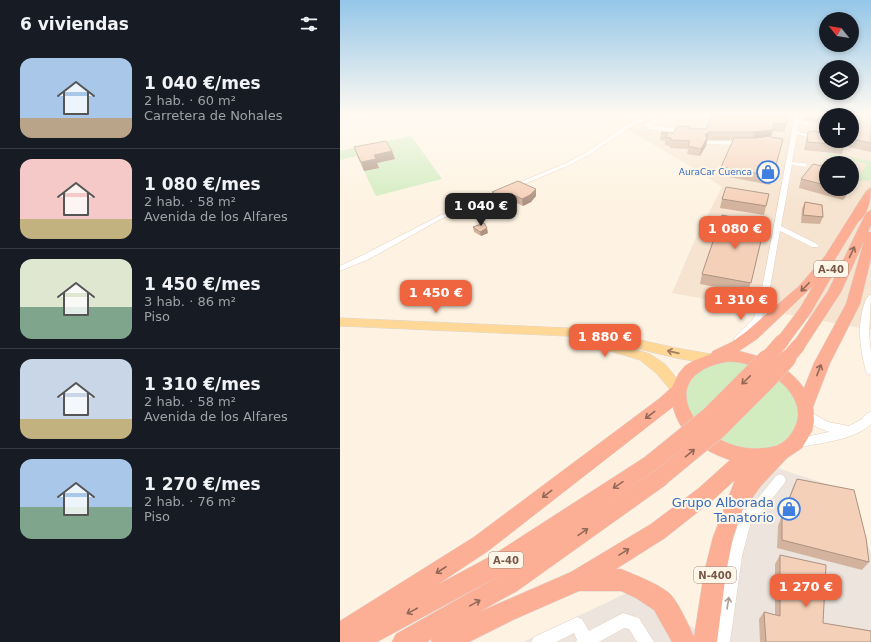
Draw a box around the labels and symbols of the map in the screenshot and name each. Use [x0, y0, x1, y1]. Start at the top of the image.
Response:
north arrow [819, 12, 859, 52]
shop icon: AuraCar Cuenca [755, 159, 781, 185]
place label: AuraCar Cuenca [679, 167, 752, 177]
pin: 1 040 € [444, 193, 518, 227]
pin: 1 080 € [698, 216, 772, 250]
one-way arrow [849, 247, 857, 259]
road number: A-40 [814, 261, 848, 277]
pin: 1 450 € [399, 280, 473, 314]
one-way arrow [800, 282, 810, 292]
pin: 1 310 € [704, 287, 778, 321]
pin: 1 880 € [568, 324, 642, 358]
one-way arrow [666, 347, 679, 355]
one-way arrow [815, 364, 823, 376]
one-way arrow [741, 375, 751, 385]
one-way arrow [644, 411, 655, 420]
one-way arrow [685, 449, 696, 458]
one-way arrow [613, 481, 624, 489]
one-way arrow [541, 490, 552, 499]
place label: Grupo Alborada Tanatorio [672, 495, 774, 525]
shop icon: Grupo Alborada Tanatorio [776, 496, 802, 522]
one-way arrow [578, 528, 589, 536]
one-way arrow [618, 547, 630, 555]
road number: A-40 [489, 552, 523, 568]
one-way arrow [435, 567, 447, 575]
road number: N-400 [694, 567, 736, 583]
pin: 1 270 € [769, 574, 843, 608]
one-way arrow [724, 597, 732, 610]
one-way arrow [468, 598, 480, 606]
one-way arrow [406, 607, 418, 615]

